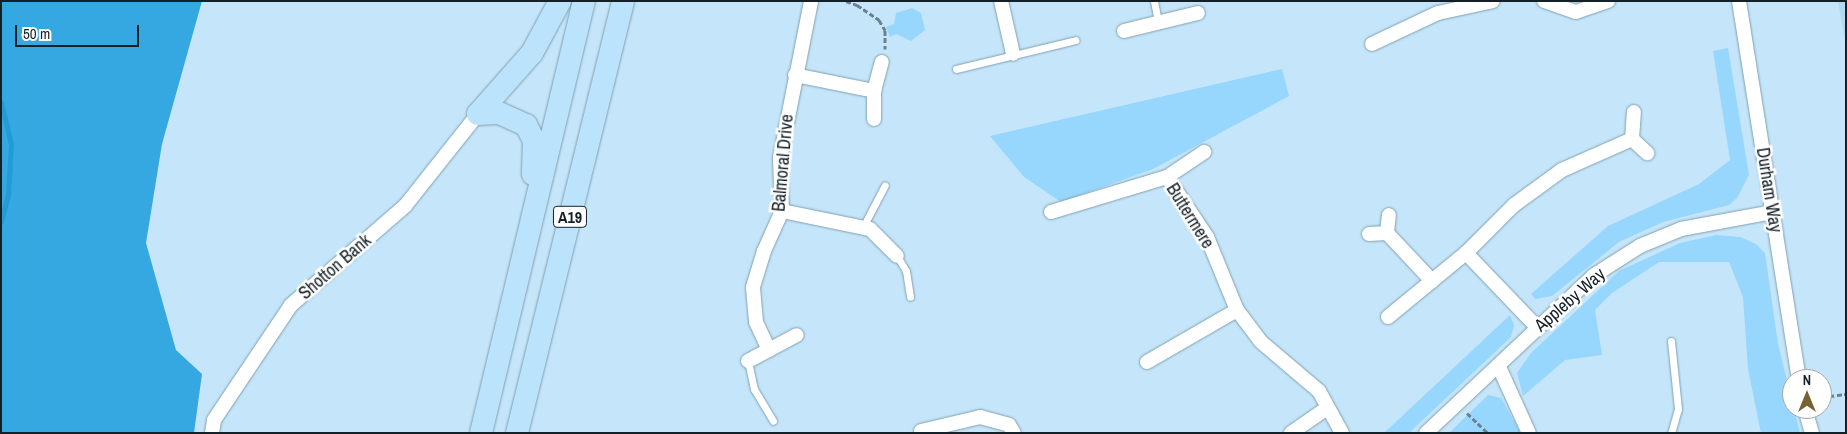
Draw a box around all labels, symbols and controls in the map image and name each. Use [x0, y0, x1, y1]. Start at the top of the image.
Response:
scale bar [18, 15, 141, 47]
text: 50 m [23, 23, 50, 44]
street label: Balmoral Drive [768, 113, 798, 213]
street label: Durham Way [1752, 146, 1786, 234]
street label: Buttermere [1161, 179, 1219, 253]
road number: A19 [552, 203, 588, 230]
street label: Shotton Bank [294, 230, 376, 304]
street label: Appleby Way [1530, 264, 1610, 336]
north arrow [1782, 369, 1832, 419]
text: N [1803, 371, 1811, 389]

